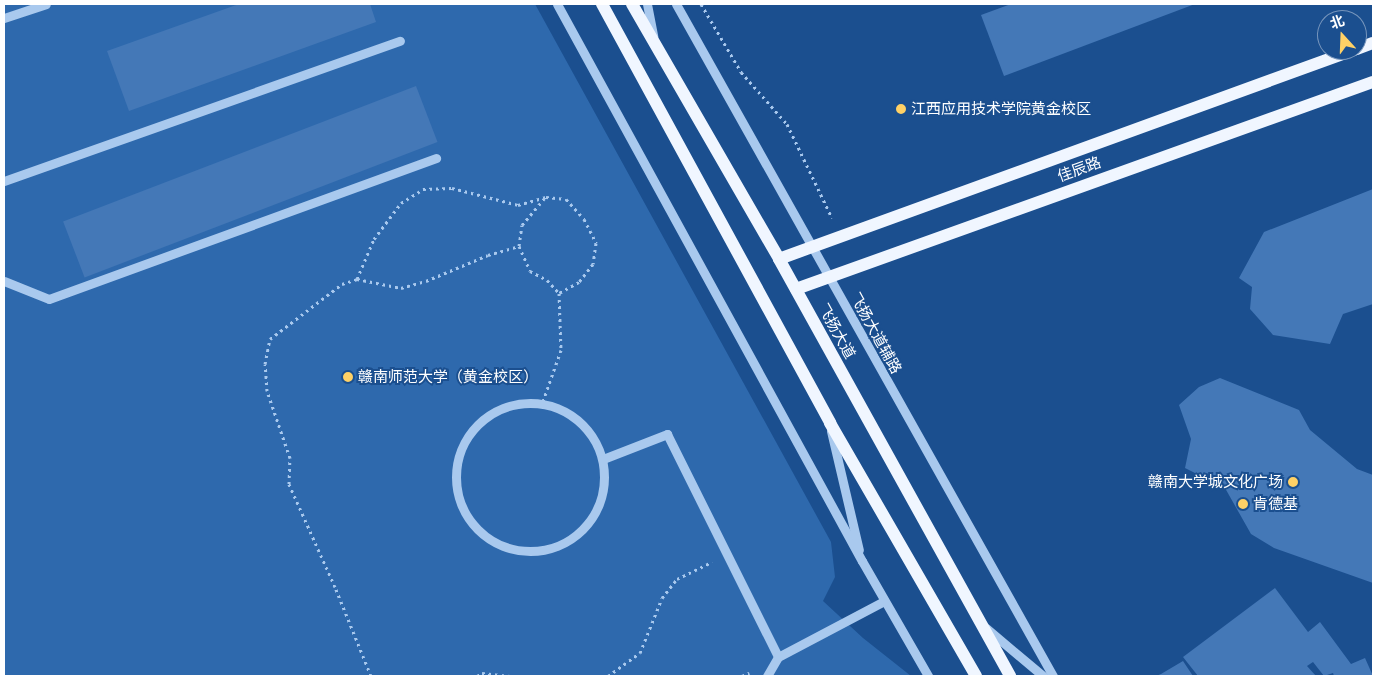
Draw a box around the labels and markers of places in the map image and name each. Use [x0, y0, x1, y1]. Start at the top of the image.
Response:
place label: 江西应用技术学院黄金校区 [911, 100, 1091, 118]
marker: 江西应用技术学院黄金校区 [895, 103, 907, 115]
place label: 赣南师范大学（黄金校区） [358, 368, 538, 386]
marker: 赣南师范大学（黄金校区） [342, 371, 354, 383]
place label: 赣南大学城文化广场 [1148, 473, 1283, 491]
marker: 赣南大学城文化广场 [1287, 476, 1299, 488]
place label: 肯德基 [1253, 495, 1298, 513]
marker: 肯德基 [1237, 498, 1249, 510]

